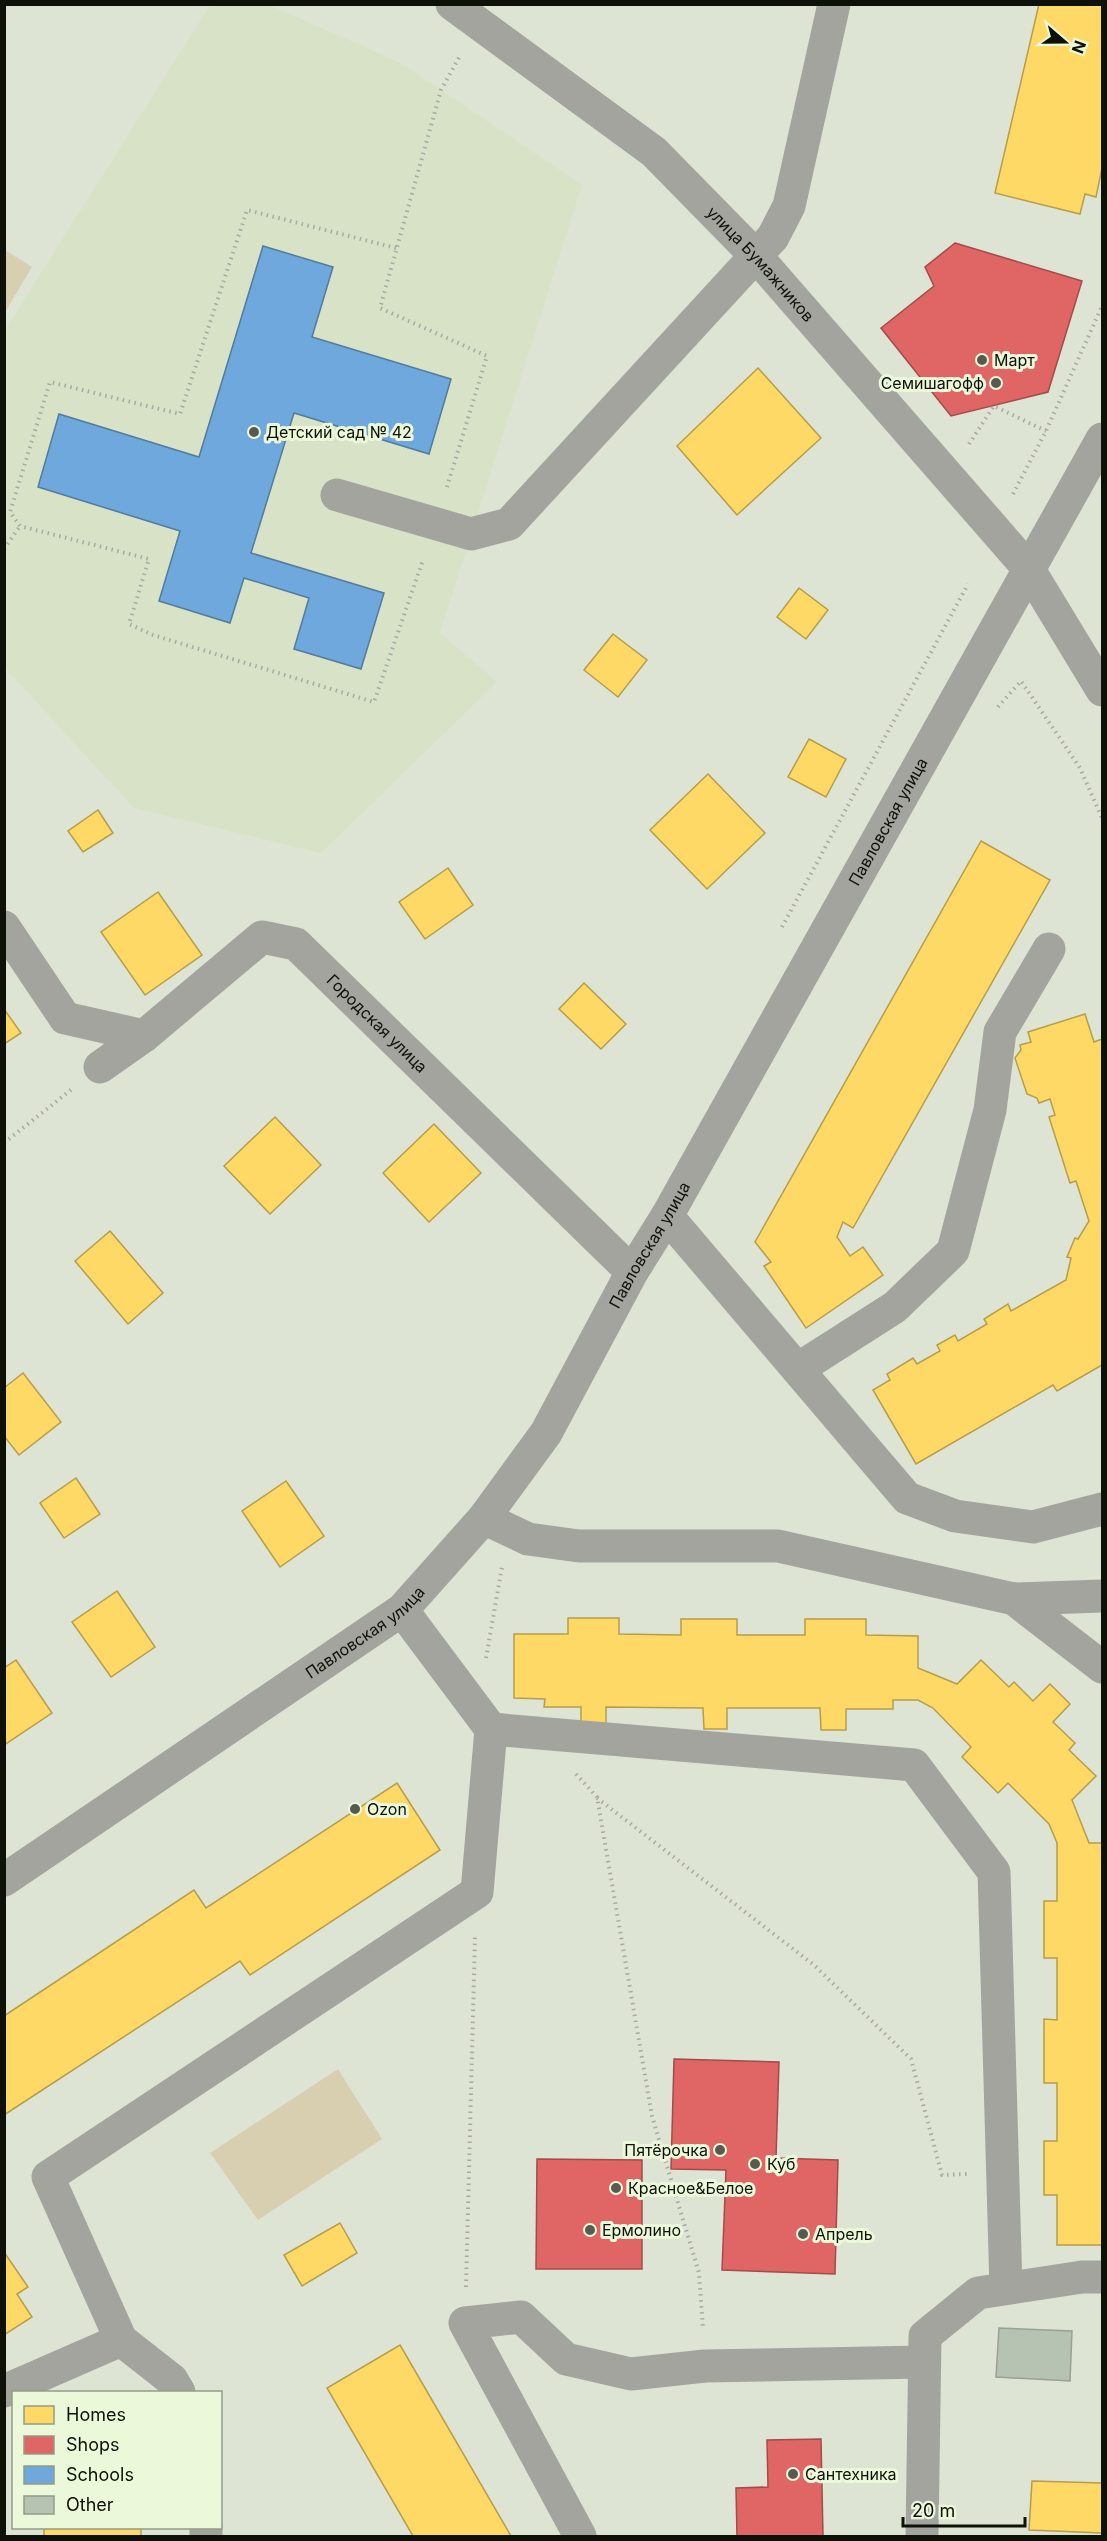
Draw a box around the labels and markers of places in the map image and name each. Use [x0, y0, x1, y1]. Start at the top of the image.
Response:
place label: Март [994, 350, 1035, 370]
marker: Март [975, 353, 989, 367]
place label: Семишагофф [881, 373, 984, 393]
marker: Семишагофф [989, 376, 1003, 390]
place label: Детский сад № 42 [266, 422, 412, 442]
marker: Детский сад № 42 [247, 425, 261, 439]
place label: Ozon [367, 1799, 407, 1819]
marker: Ozon [348, 1802, 362, 1816]
place label: Пятёрочка [624, 2140, 708, 2160]
marker: Пятёрочка [713, 2143, 727, 2157]
place label: Куб [767, 2154, 796, 2174]
marker: Куб [748, 2157, 762, 2171]
place label: Красное&Белое [628, 2178, 753, 2198]
marker: Красное&Белое [609, 2181, 623, 2195]
place label: Ермолино [602, 2220, 681, 2240]
marker: Ермолино [583, 2223, 597, 2237]
place label: Апрель [815, 2224, 873, 2244]
marker: Апрель [796, 2227, 810, 2241]
place label: Сантехника [805, 2464, 897, 2484]
marker: Сантехника [786, 2467, 800, 2481]

